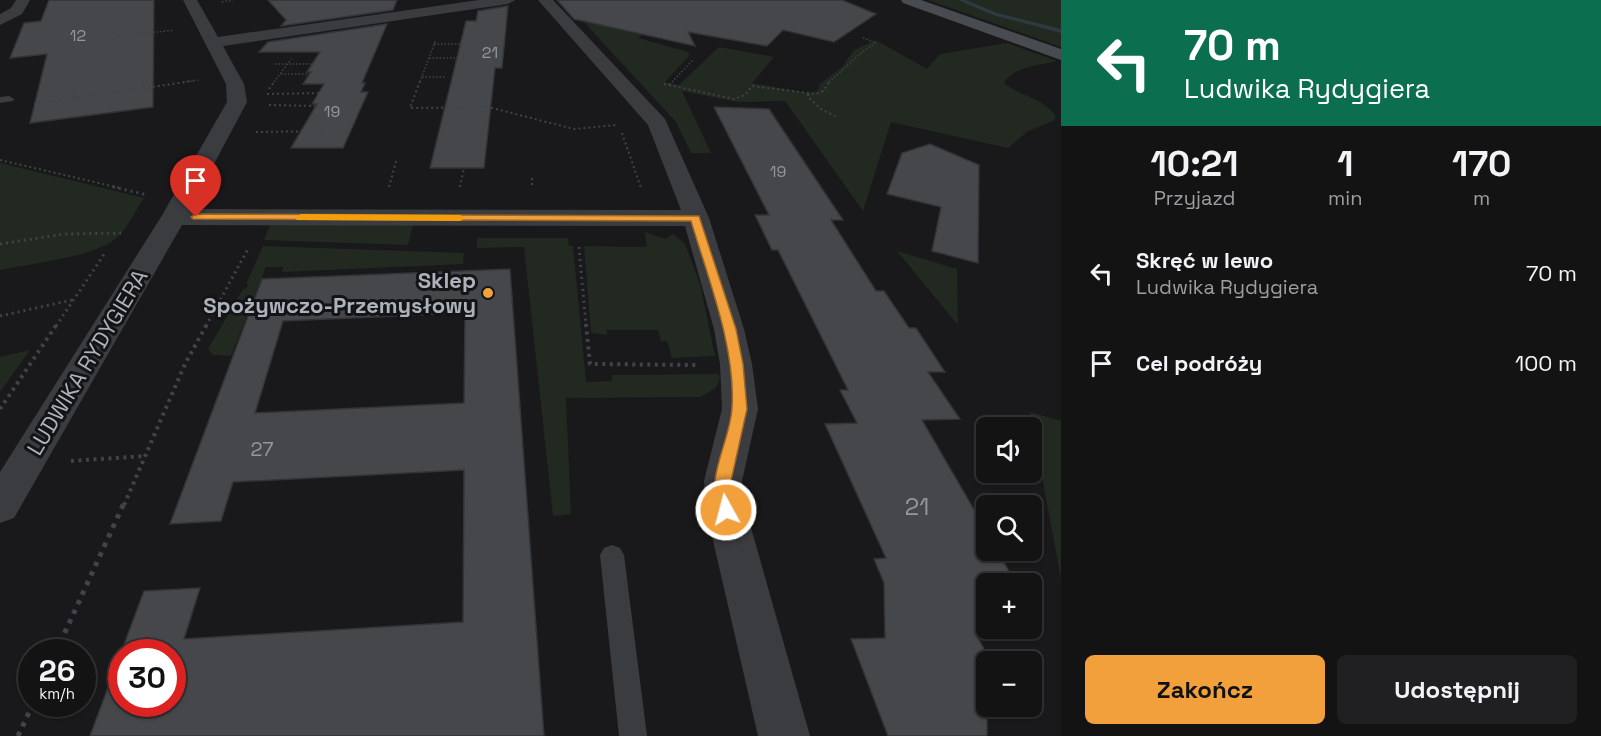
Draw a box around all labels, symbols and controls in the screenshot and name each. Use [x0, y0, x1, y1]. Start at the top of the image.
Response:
text: 70 m [1184, 19, 1281, 72]
icon: left [1085, 24, 1163, 102]
house number: 12 [70, 25, 86, 46]
house number: 21 [482, 42, 498, 63]
text: Ludwika Rydygiera [1184, 71, 1430, 106]
house number: 19 [324, 101, 340, 122]
text: 10:21 [1151, 141, 1239, 187]
text: 1 [1337, 141, 1353, 187]
text: 170 [1452, 141, 1511, 187]
pin [170, 155, 221, 217]
house number: 19 [770, 161, 786, 182]
icon: arrive [179, 164, 212, 197]
text: Przyjazd [1154, 185, 1235, 211]
text: min [1328, 185, 1362, 211]
text: m [1473, 185, 1490, 211]
text: Skręć w lewo [1136, 246, 1273, 274]
icon: left [1085, 257, 1118, 290]
text: 70 m [1526, 259, 1577, 287]
street label: LUDWIKA RYDYGIERA [20, 264, 154, 460]
place label: Sklep Spożywczo-Przemysłowy [203, 266, 476, 319]
text: Ludwika Rydygiera [1136, 274, 1318, 300]
marker: Sklep Spożywczo-Przemysłowy [481, 286, 495, 300]
icon: arrive [1085, 347, 1118, 380]
text: Cel podróży [1136, 349, 1262, 377]
text: 100 m [1515, 349, 1577, 377]
map controls [976, 417, 1042, 717]
button: sound [976, 417, 1042, 483]
house number: 27 [250, 436, 274, 462]
position arrow [694, 478, 758, 542]
house number: 21 [905, 491, 929, 522]
button: search [976, 495, 1042, 561]
button: + [976, 573, 1042, 639]
speed limit sign: 30 [108, 639, 186, 717]
text: 26 [39, 651, 75, 690]
button: − [976, 651, 1042, 717]
button: Zakończ [1085, 655, 1325, 724]
button: Udostępnij [1337, 655, 1577, 724]
text: km/h [39, 684, 75, 703]

